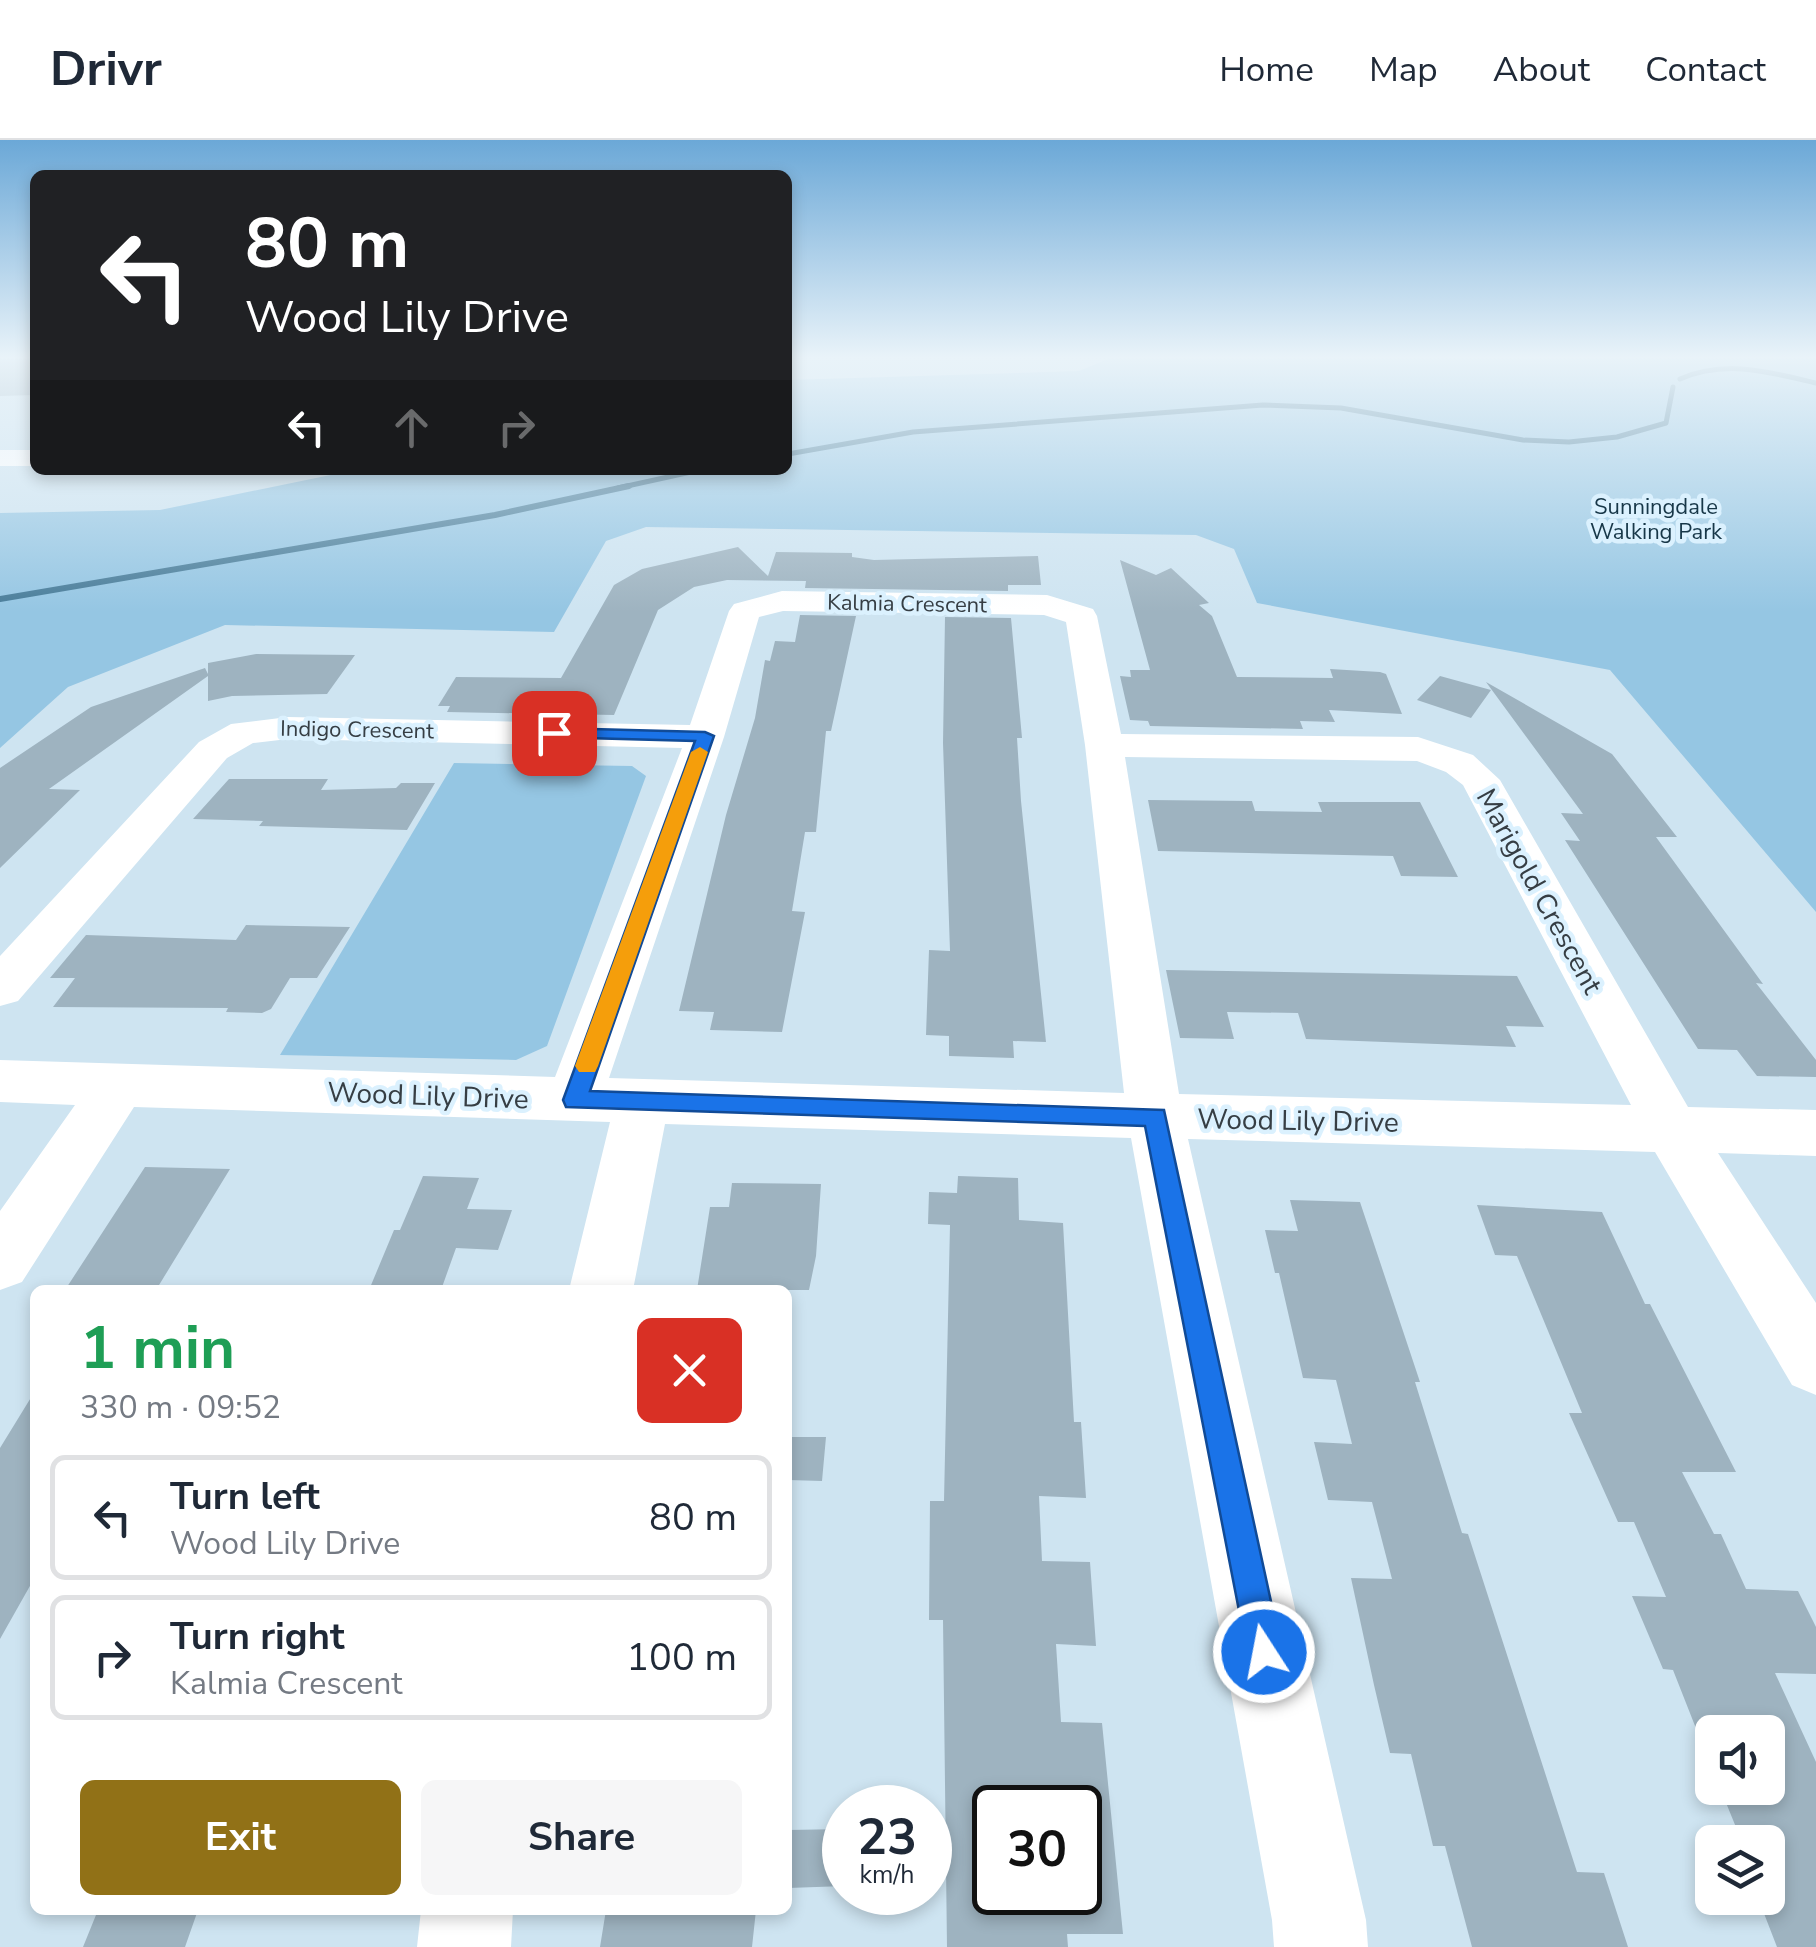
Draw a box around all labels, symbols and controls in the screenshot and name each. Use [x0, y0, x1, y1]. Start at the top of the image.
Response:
text: Drivr [50, 36, 162, 102]
text: Home [1219, 46, 1314, 93]
text: Map [1369, 46, 1438, 93]
text: About [1493, 46, 1590, 93]
text: Contact [1645, 46, 1766, 93]
text: 80 m [245, 196, 409, 292]
icon: left [80, 210, 210, 340]
text: Wood Lily Drive [245, 287, 569, 348]
icon: left [279, 400, 334, 455]
icon: ahead [384, 400, 439, 455]
icon: right [489, 400, 544, 455]
park label: Sunningdale Walking Park [1590, 492, 1723, 547]
street label: Kalmia Crescent [827, 588, 987, 620]
pin [512, 691, 597, 776]
icon: arrive [527, 706, 582, 761]
street label: Indigo Crescent [280, 714, 434, 746]
street label: Marigold Crescent [1467, 782, 1611, 1001]
street label: Wood Lily Drive [327, 1073, 529, 1119]
street label: Wood Lily Drive [1197, 1100, 1399, 1142]
text: 1 min [80, 1307, 235, 1389]
button: close [637, 1318, 742, 1423]
text: 330 m · 09:52 [80, 1386, 281, 1429]
text: Turn left [170, 1471, 320, 1522]
icon: left [85, 1490, 140, 1545]
text: 80 m [649, 1492, 737, 1543]
text: Wood Lily Drive [170, 1522, 400, 1565]
position arrow [1212, 1600, 1316, 1704]
text: Turn right [170, 1611, 345, 1662]
icon: right [85, 1630, 140, 1685]
text: 100 m [626, 1632, 737, 1683]
text: Kalmia Crescent [170, 1662, 403, 1705]
map controls [1695, 1715, 1785, 1915]
button: sound [1695, 1715, 1785, 1805]
button: Exit [80, 1780, 401, 1895]
button: Share [421, 1780, 742, 1895]
speed limit sign: 30 [972, 1785, 1102, 1915]
text: 23 [857, 1803, 917, 1872]
button: layers [1695, 1825, 1785, 1915]
text: km/h [859, 1858, 915, 1892]

